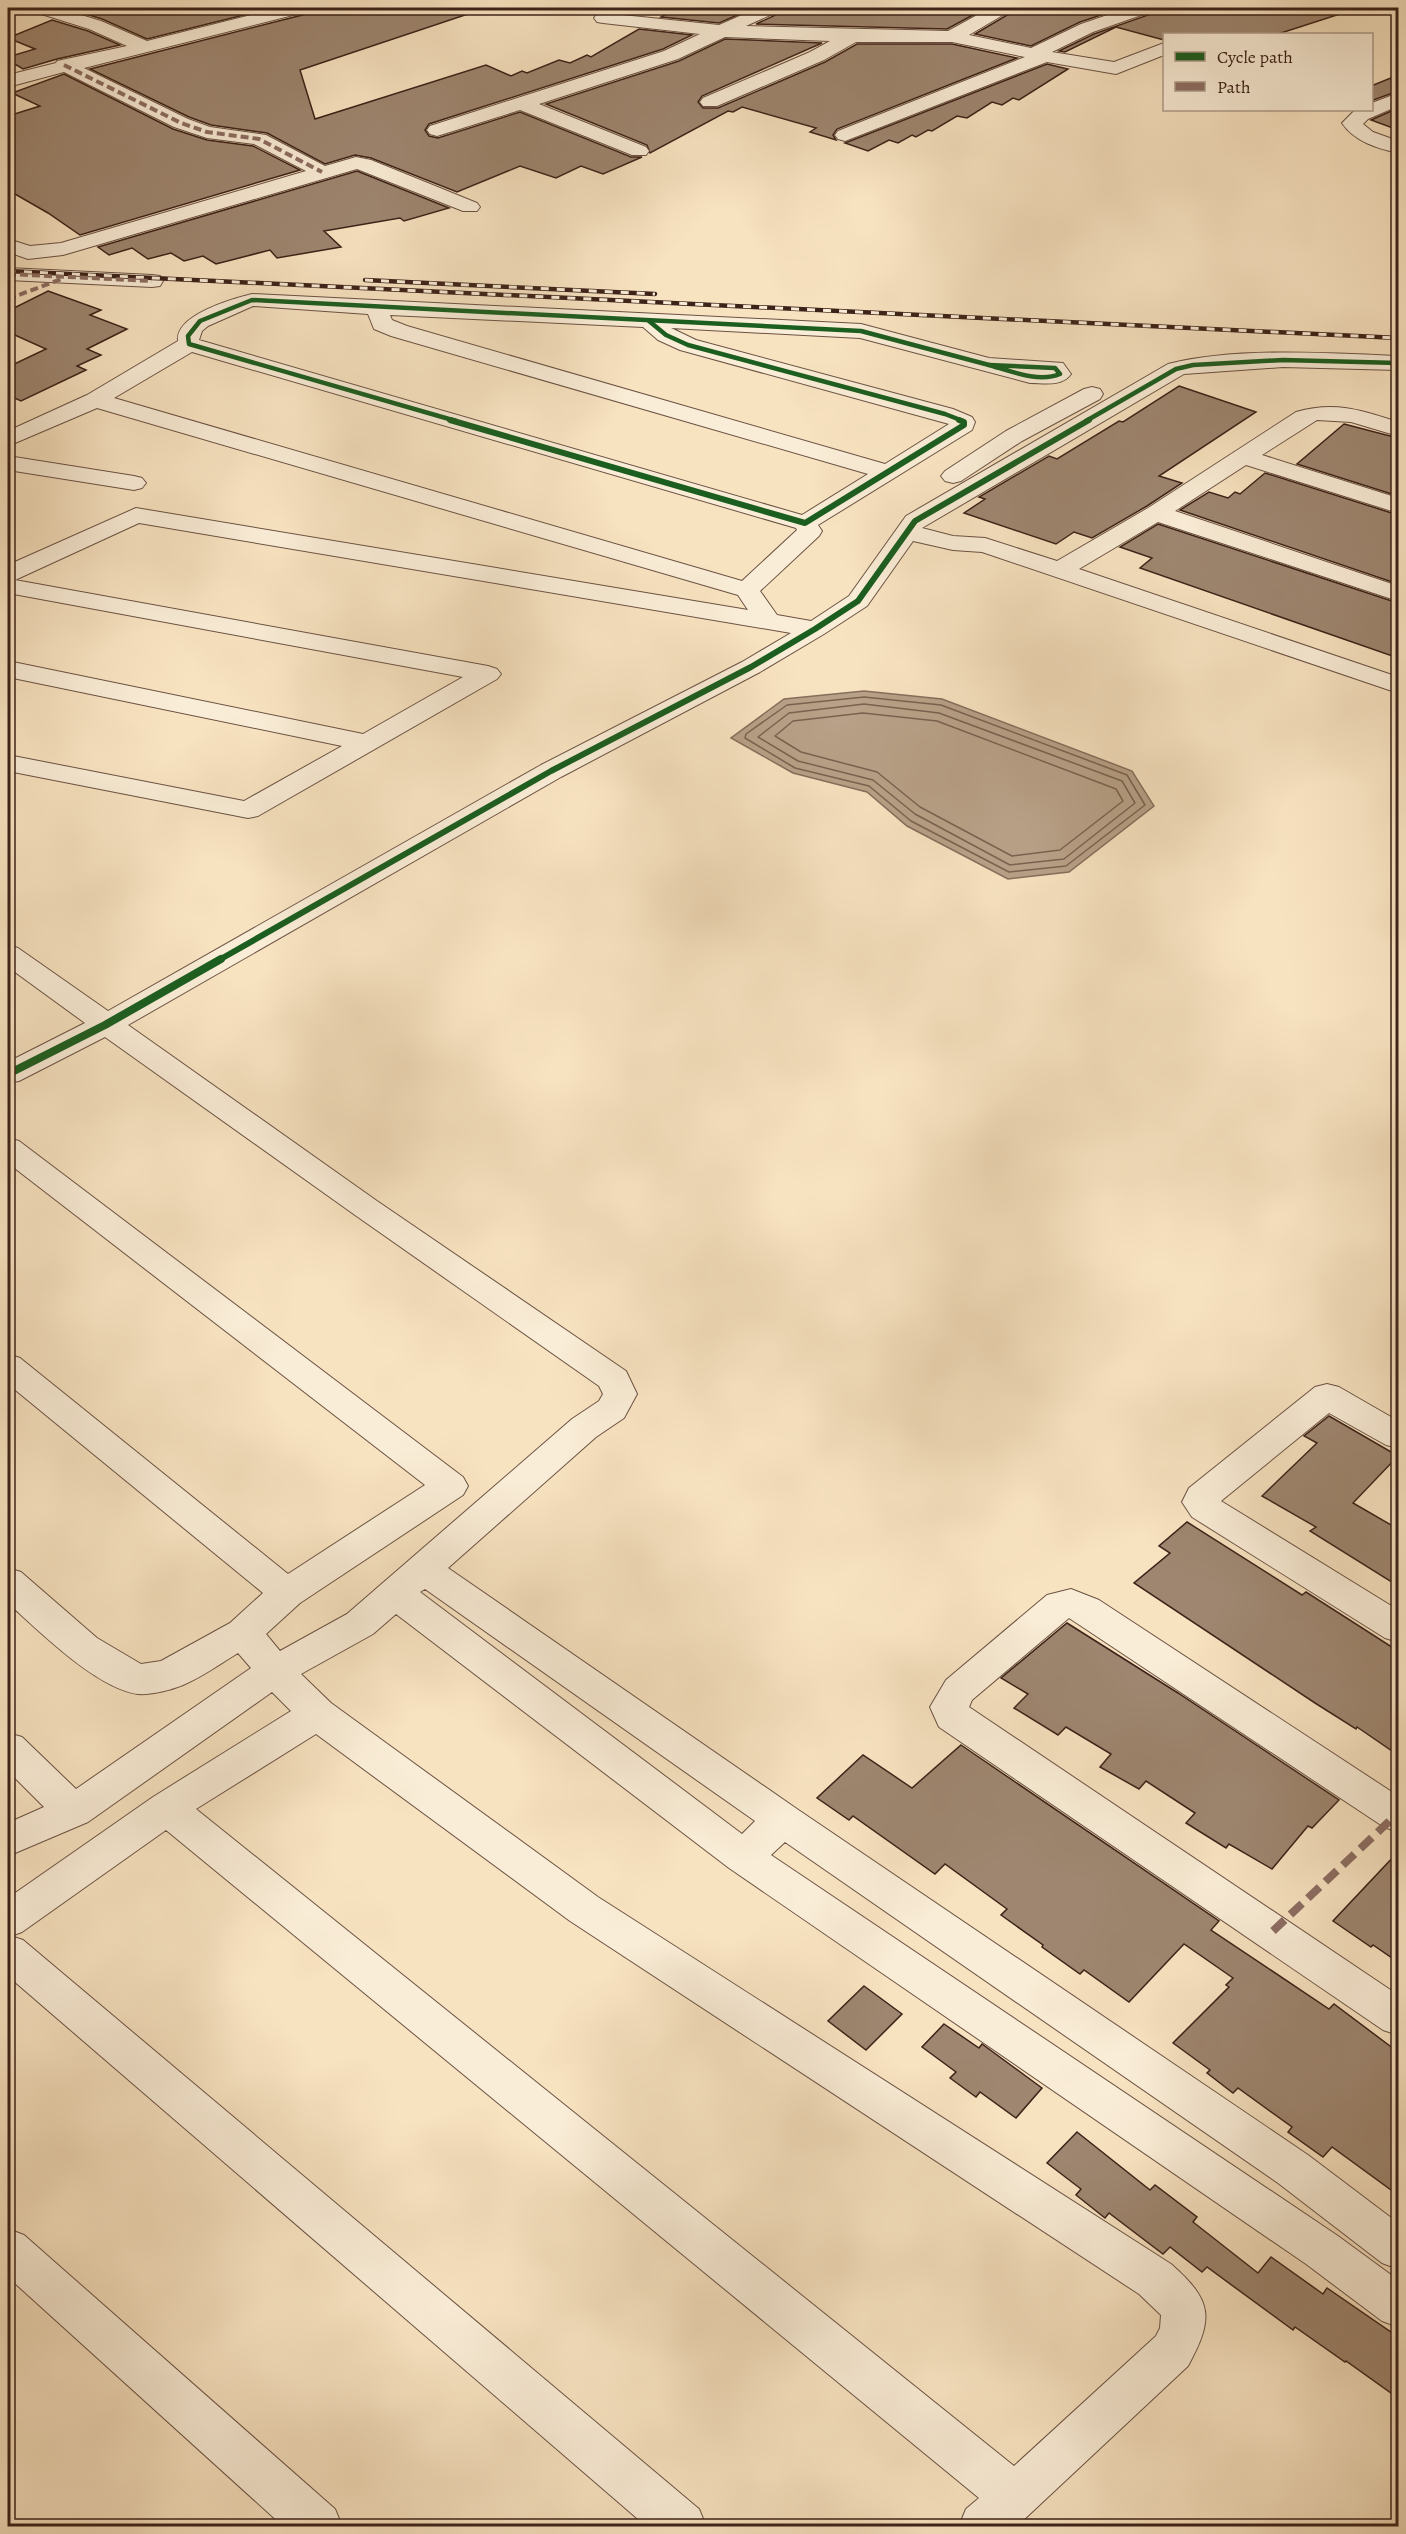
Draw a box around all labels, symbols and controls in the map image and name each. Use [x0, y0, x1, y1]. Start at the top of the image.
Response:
legend [1163, 33, 1373, 111]
text: Cycle path [1217, 45, 1293, 69]
text: Path [1217, 75, 1251, 99]

